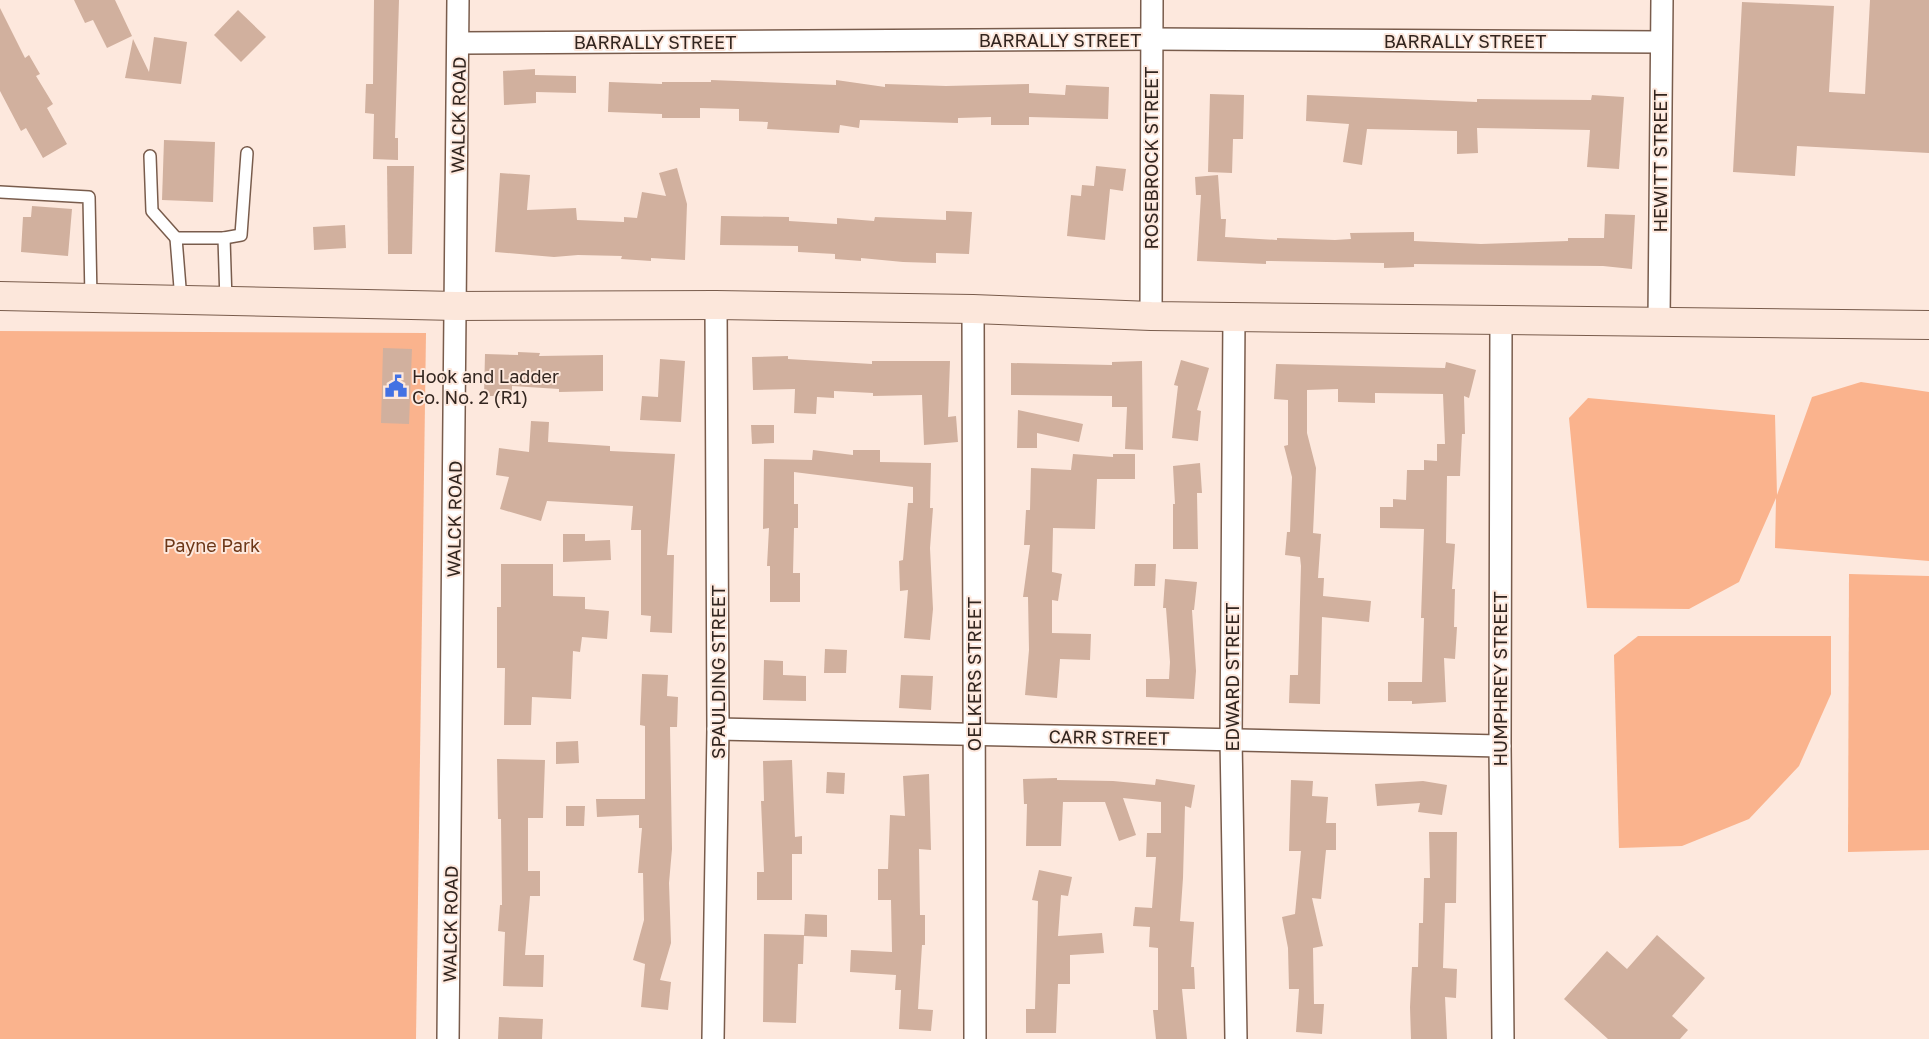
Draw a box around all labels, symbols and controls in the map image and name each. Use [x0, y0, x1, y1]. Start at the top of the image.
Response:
street label: BARRALLY STREET [979, 29, 1141, 51]
street label: BARRALLY STREET [1384, 30, 1546, 52]
street label: BARRALLY STREET [574, 31, 736, 53]
street label: WALCK ROAD [446, 56, 470, 174]
street label: ROSEBROCK STREET [1140, 67, 1162, 249]
street label: HEWITT STREET [1649, 89, 1671, 233]
place label: Hook and Ladder Co. No. 2 (R1) [412, 365, 559, 408]
public building icon: Hook and Ladder Co. No. 2 (R1) [383, 373, 409, 399]
street label: WALCK ROAD [442, 460, 466, 578]
park label: Payne Park [164, 534, 260, 556]
street label: SPAULDING STREET [707, 585, 729, 759]
street label: HUMPHREY STREET [1489, 591, 1511, 767]
street label: OELKERS STREET [963, 597, 985, 751]
street label: EDWARD STREET [1221, 602, 1243, 752]
street label: CARR STREET [1048, 725, 1170, 749]
street label: WALCK ROAD [438, 865, 462, 983]

